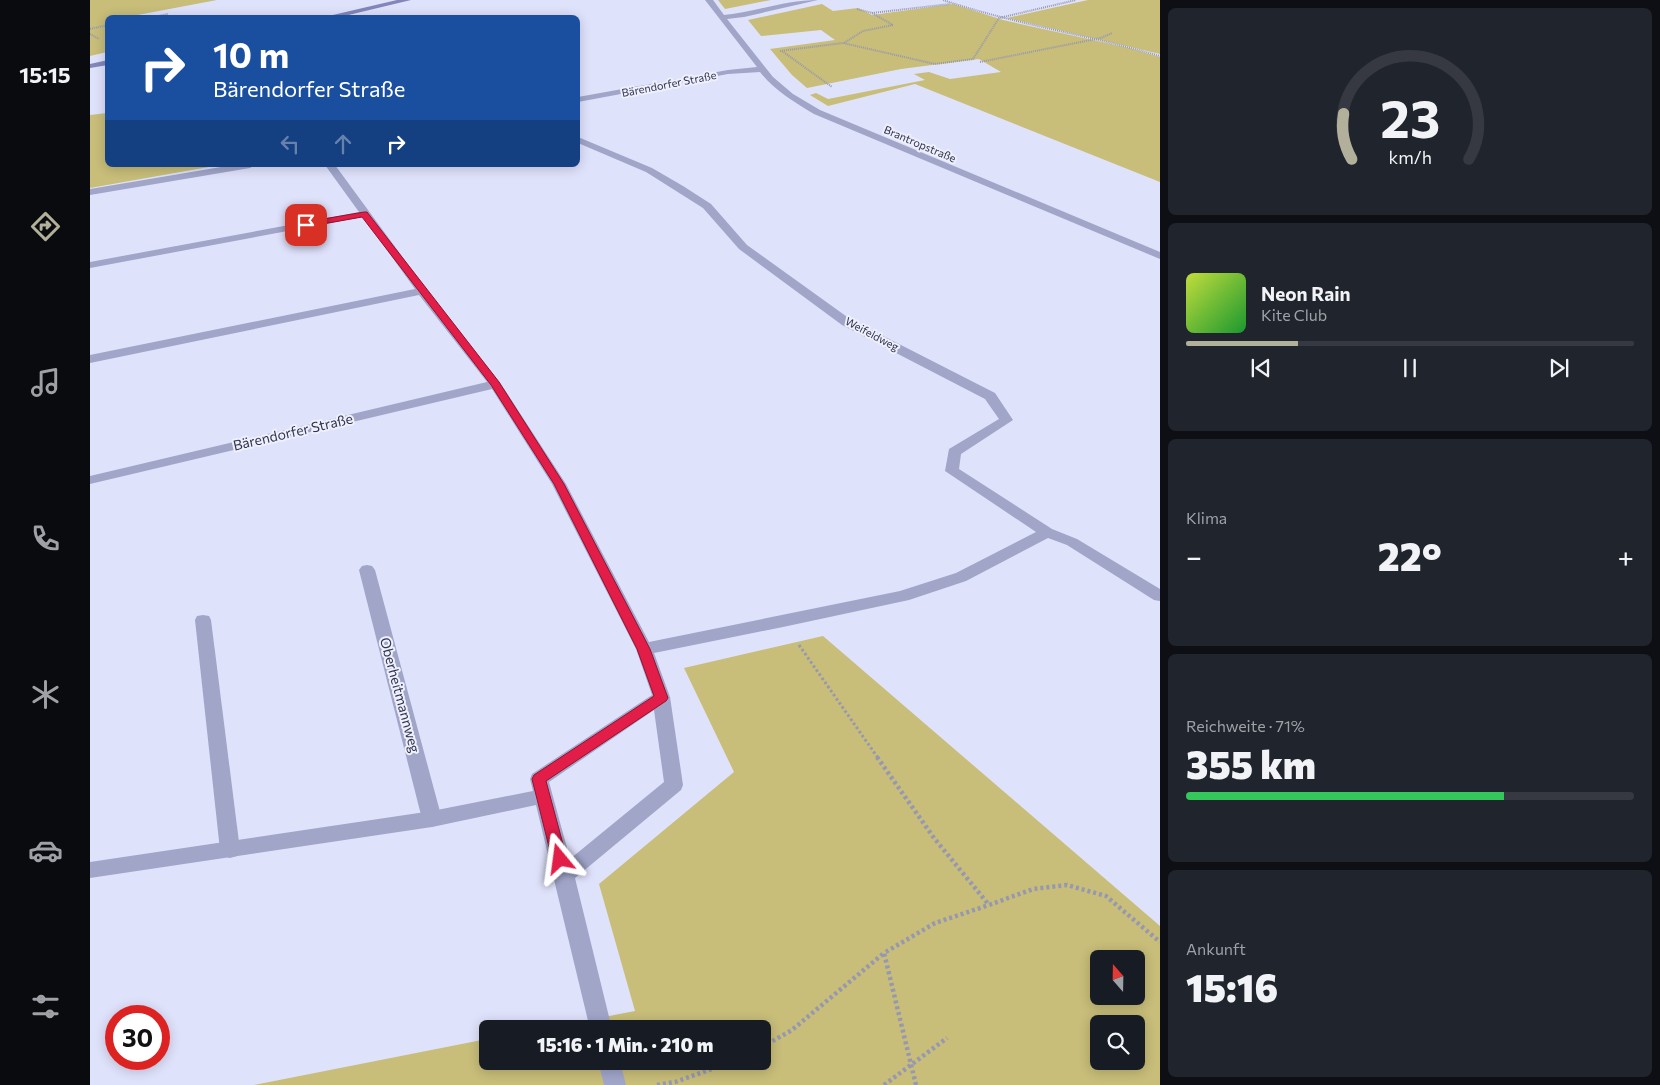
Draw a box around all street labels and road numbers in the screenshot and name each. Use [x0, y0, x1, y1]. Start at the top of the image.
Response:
street label: Bärendorfer Straße [620, 68, 718, 99]
street label: Brantropstraße [882, 122, 958, 165]
street label: Weifeldweg [843, 314, 901, 353]
street label: Bärendorfer Straße [231, 409, 354, 454]
street label: Oberheitmannweg [377, 635, 424, 755]

